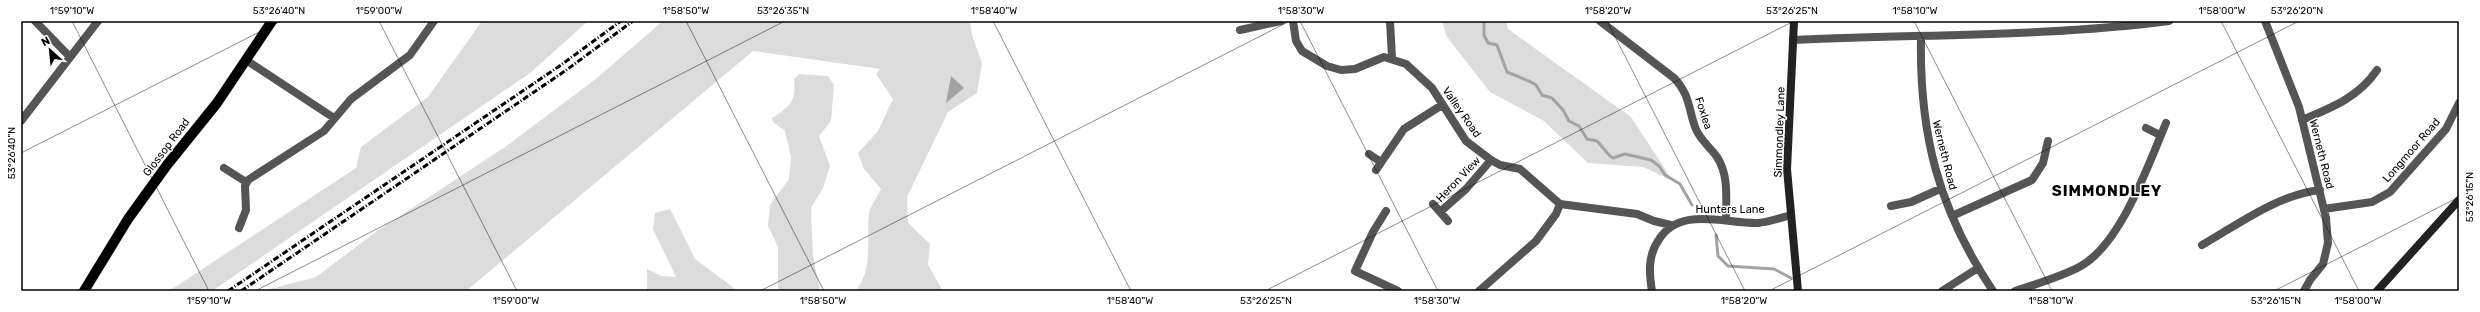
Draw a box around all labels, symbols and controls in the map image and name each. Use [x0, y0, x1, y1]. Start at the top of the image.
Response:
text: 1°59'10"W [50, 5, 94, 17]
text: 53°26'40"N [253, 5, 305, 17]
text: 1°59'00"W [356, 5, 402, 17]
text: 1°58'50"W [663, 5, 709, 17]
text: 53°26'35"N [757, 5, 809, 17]
text: 1°58'40"W [971, 5, 1017, 17]
text: 1°58'30"W [1278, 5, 1324, 17]
text: 1°58'20"W [1585, 5, 1631, 17]
text: 53°26'25"N [1766, 5, 1818, 17]
text: 1°58'10"W [1892, 5, 1938, 17]
text: 1°58'00"W [2198, 5, 2246, 17]
text: 53°26'20"N [2271, 5, 2323, 17]
north arrow [30, 30, 70, 70]
text: N [39, 34, 52, 49]
street label: Valley Road [1439, 85, 1484, 140]
street label: Simmondley Lane [1771, 86, 1788, 178]
street label: Foxlea [1692, 95, 1715, 131]
street label: Glossop Road [140, 116, 192, 179]
street label: Longmoor Road [2380, 116, 2443, 185]
street label: Werneth Road [2307, 118, 2336, 190]
street label: Werneth Road [1930, 119, 1959, 191]
text: 53°26'40"N [6, 127, 18, 179]
street label: Heron View [1433, 154, 1483, 205]
text: 53°26'15"N [2464, 172, 2476, 222]
district label: SIMMONDLEY [2052, 182, 2162, 200]
street label: Hunters Lane [1695, 203, 1765, 216]
text: 1°59'10"W [187, 295, 231, 307]
text: 1°59'00"W [493, 295, 539, 307]
text: 1°58'50"W [800, 295, 846, 307]
text: 1°58'40"W [1107, 295, 1153, 307]
text: 53°26'25"N [1240, 295, 1292, 307]
text: 1°58'30"W [1414, 295, 1460, 307]
text: 1°58'20"W [1721, 295, 1767, 307]
text: 1°58'10"W [2028, 295, 2074, 307]
text: 53°26'15"N [2251, 295, 2301, 307]
text: 1°58'00"W [2334, 295, 2382, 307]

